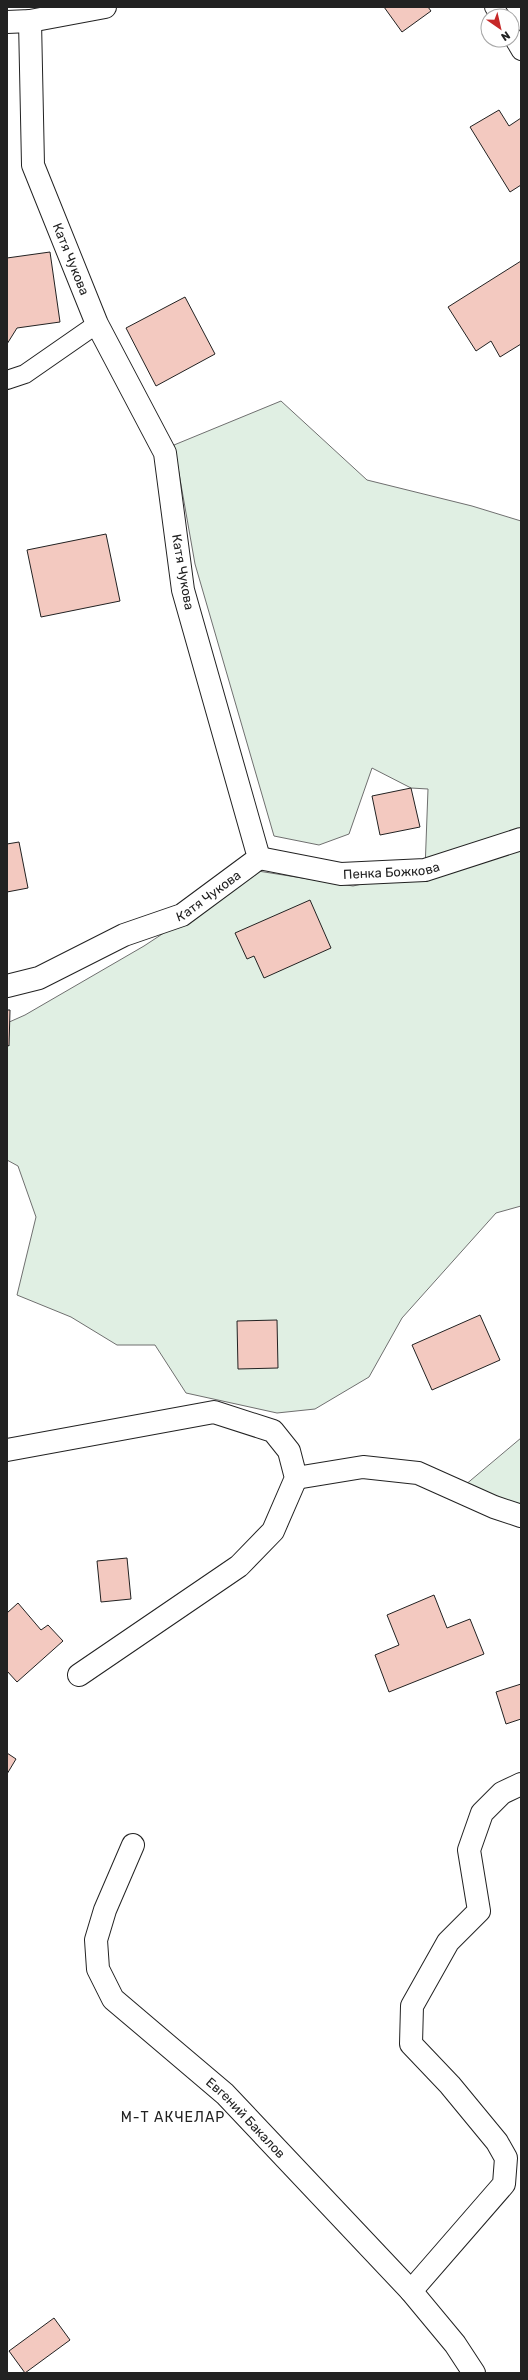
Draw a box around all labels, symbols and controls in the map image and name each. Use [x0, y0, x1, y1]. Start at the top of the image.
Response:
north arrow [480, 8, 520, 48]
text: N [498, 28, 512, 44]
street label: Катя Чукова [50, 221, 92, 297]
street label: Катя Чукова [169, 533, 197, 611]
street label: Пенка Божкова [343, 858, 441, 881]
street label: Катя Чукова [174, 867, 243, 924]
street label: Евгений Бакалов [203, 2074, 289, 2161]
district label: М-Т АКЧЕЛАР [121, 2109, 225, 2126]

